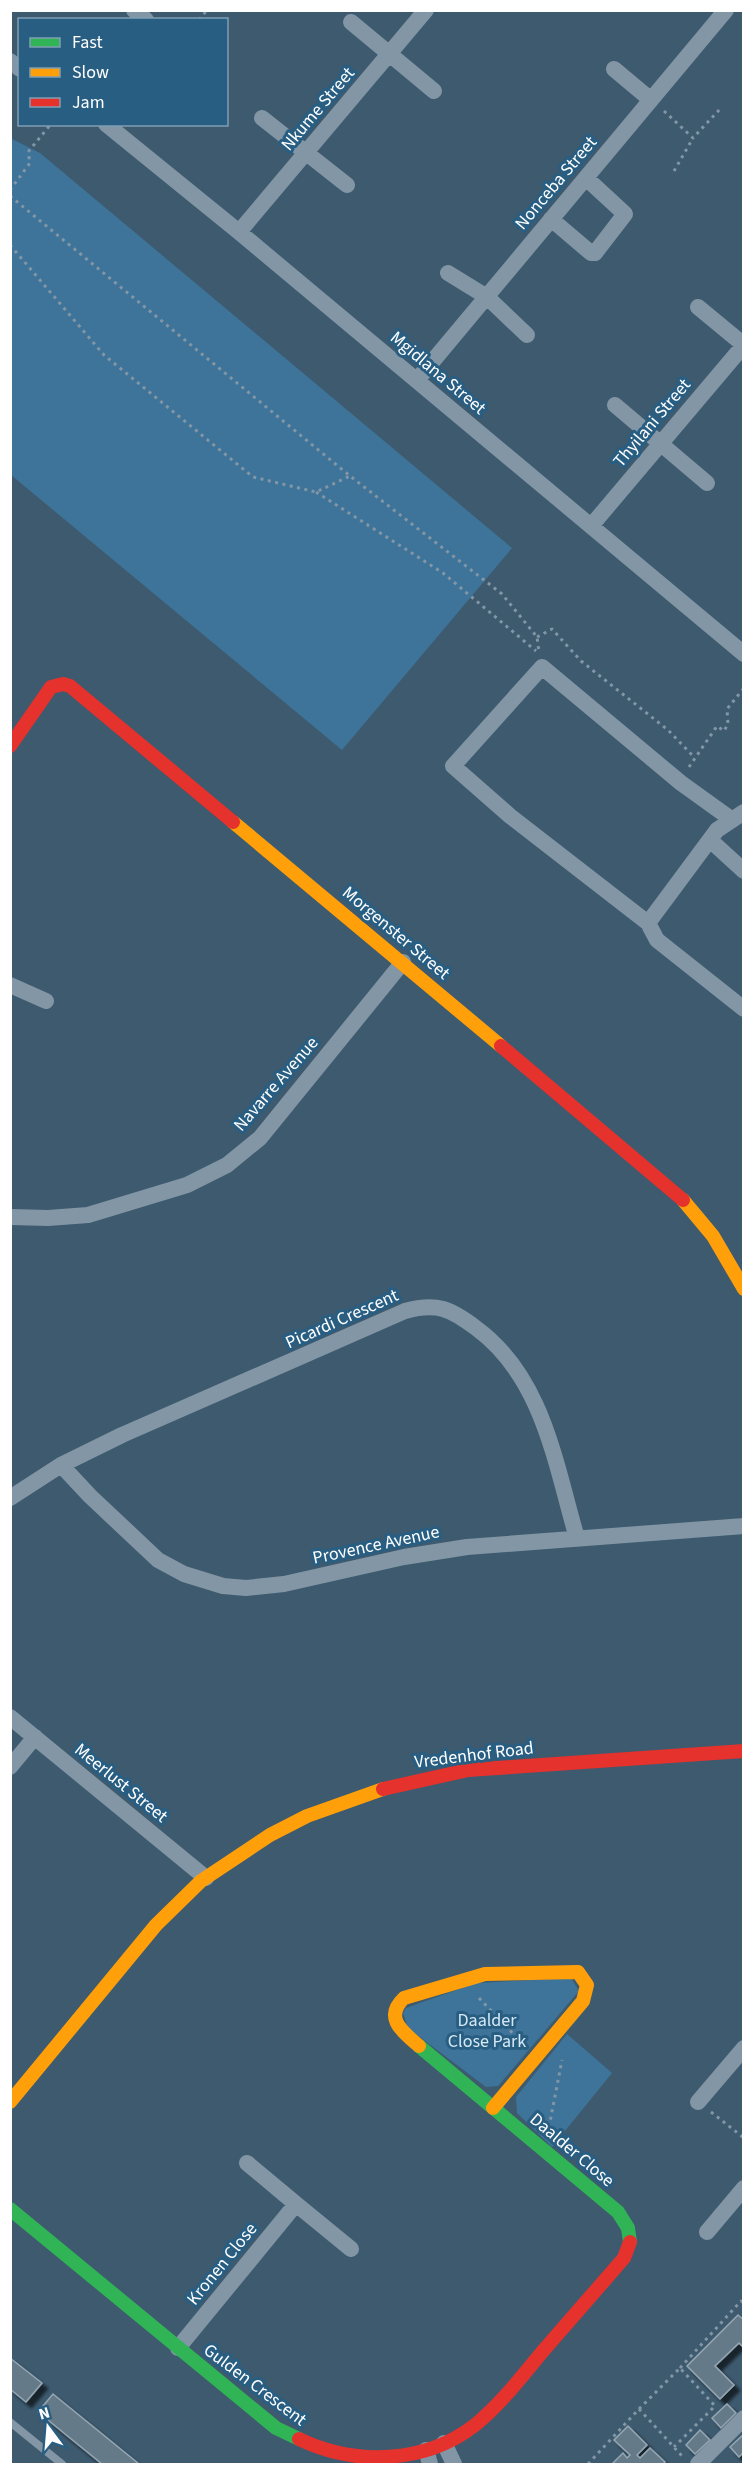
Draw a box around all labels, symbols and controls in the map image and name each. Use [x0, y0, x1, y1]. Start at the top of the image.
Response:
legend [18, 18, 228, 126]
text: Fast [72, 30, 103, 55]
text: Slow [72, 60, 109, 85]
street label: Nkume Street [275, 62, 361, 156]
text: Jam [72, 90, 105, 115]
street label: Nonceba Street [509, 131, 603, 235]
street label: Mgidlana Street [385, 326, 491, 420]
street label: Thyilani Street [607, 373, 697, 473]
street label: Morgenster Street [337, 881, 455, 985]
street label: Navarre Avenue [228, 1031, 324, 1137]
street label: Picardi Crescent [282, 1283, 402, 1355]
street label: Provence Avenue [310, 1519, 442, 1571]
street label: Vredenhof Road [413, 1735, 535, 1775]
street label: Meerlust Street [69, 1738, 173, 1828]
park label: Daalder Close Park [448, 2008, 526, 2054]
street label: Daalder Close [524, 2107, 620, 2193]
street label: Kronen Close [181, 2217, 263, 2311]
street label: Gulden Crescent [198, 2338, 312, 2432]
north arrow [18, 2397, 78, 2457]
text: N [36, 2402, 52, 2426]

